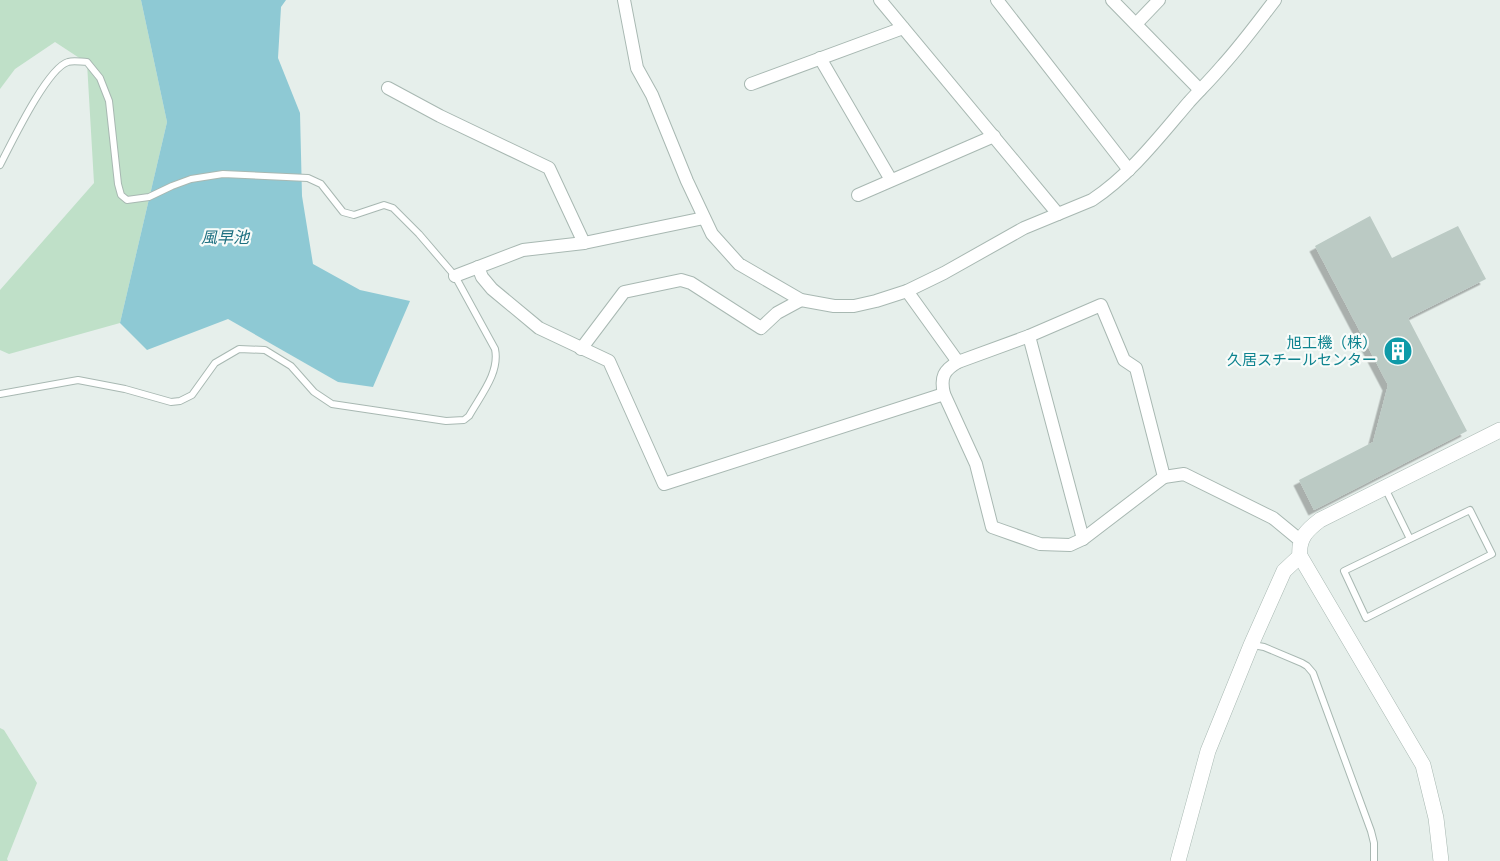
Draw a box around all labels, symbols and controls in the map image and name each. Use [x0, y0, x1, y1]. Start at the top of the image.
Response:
water label: 風早池 [201, 225, 251, 249]
place label: 旭工機（株） 久居スチールセンター [1227, 331, 1377, 371]
building icon: 旭工機（株） 久居スチールセンター [1382, 335, 1414, 367]

